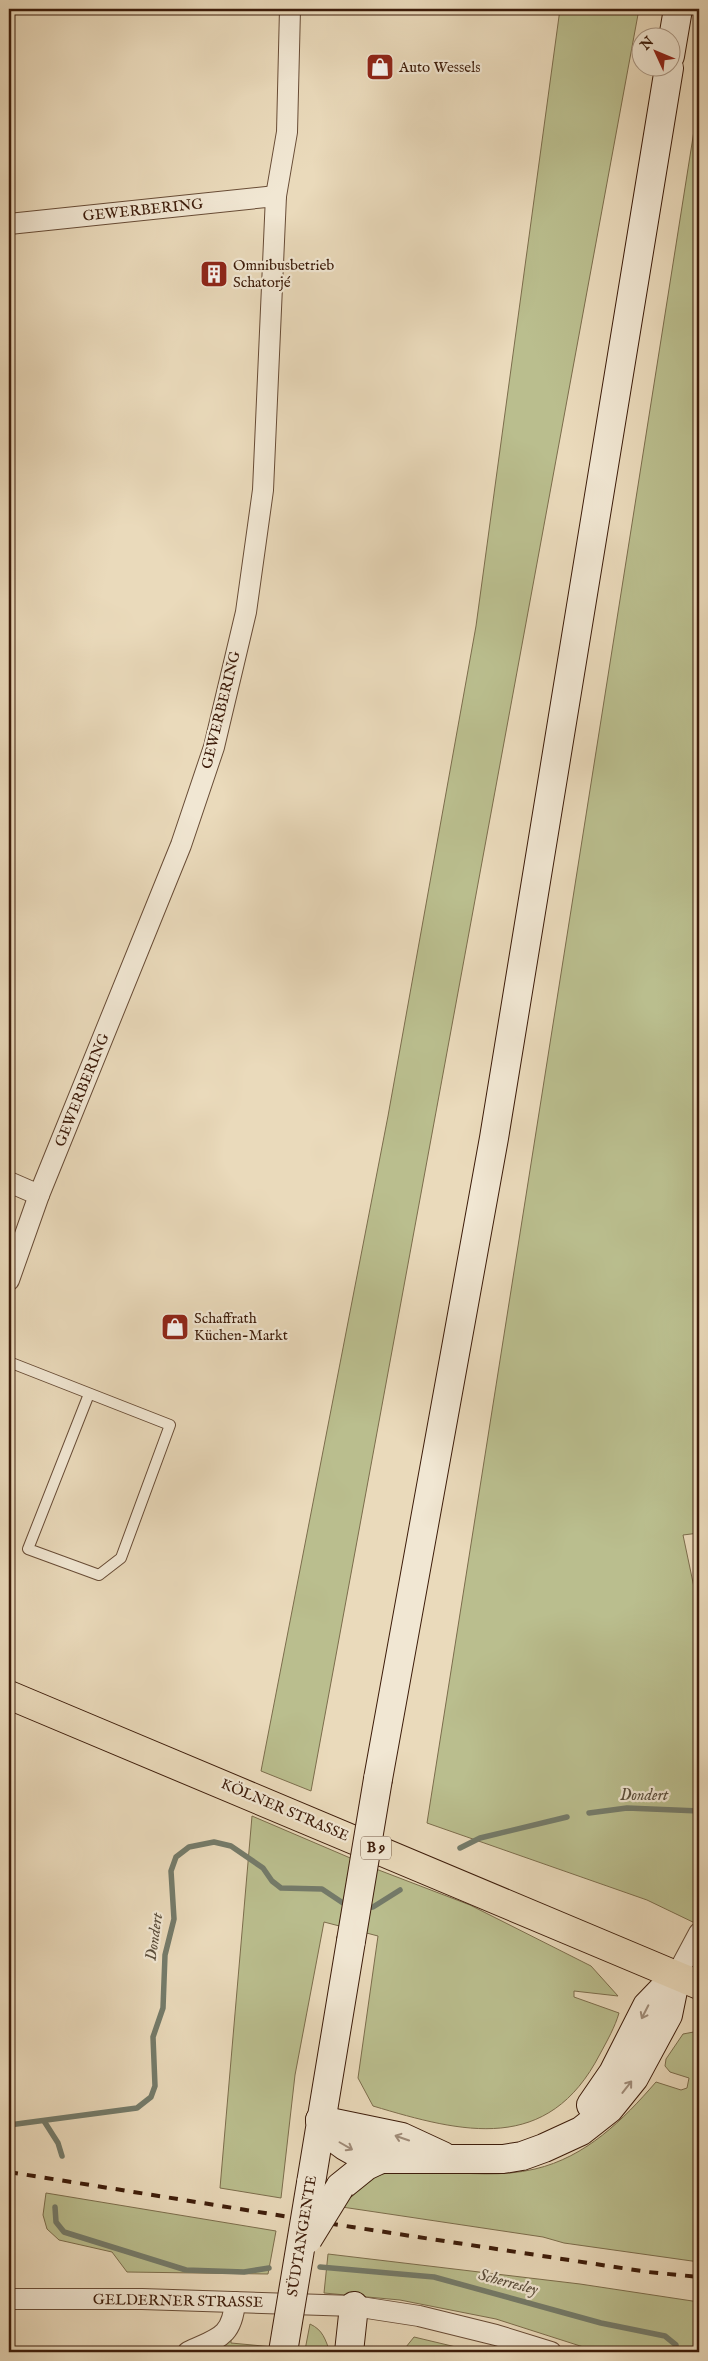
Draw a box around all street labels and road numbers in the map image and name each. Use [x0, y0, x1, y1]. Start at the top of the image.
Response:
street label: GEWERBERING [82, 194, 204, 226]
street label: GEWERBERING [197, 649, 245, 771]
street label: GEWERBERING [51, 1030, 114, 1150]
street label: KÖLNER STRASSE [218, 1774, 352, 1846]
road number: B 9 [361, 1836, 391, 1860]
street label: SÜDTANGENTE [283, 2174, 321, 2298]
street label: GELDERNER STRASSE [93, 2290, 263, 2312]

